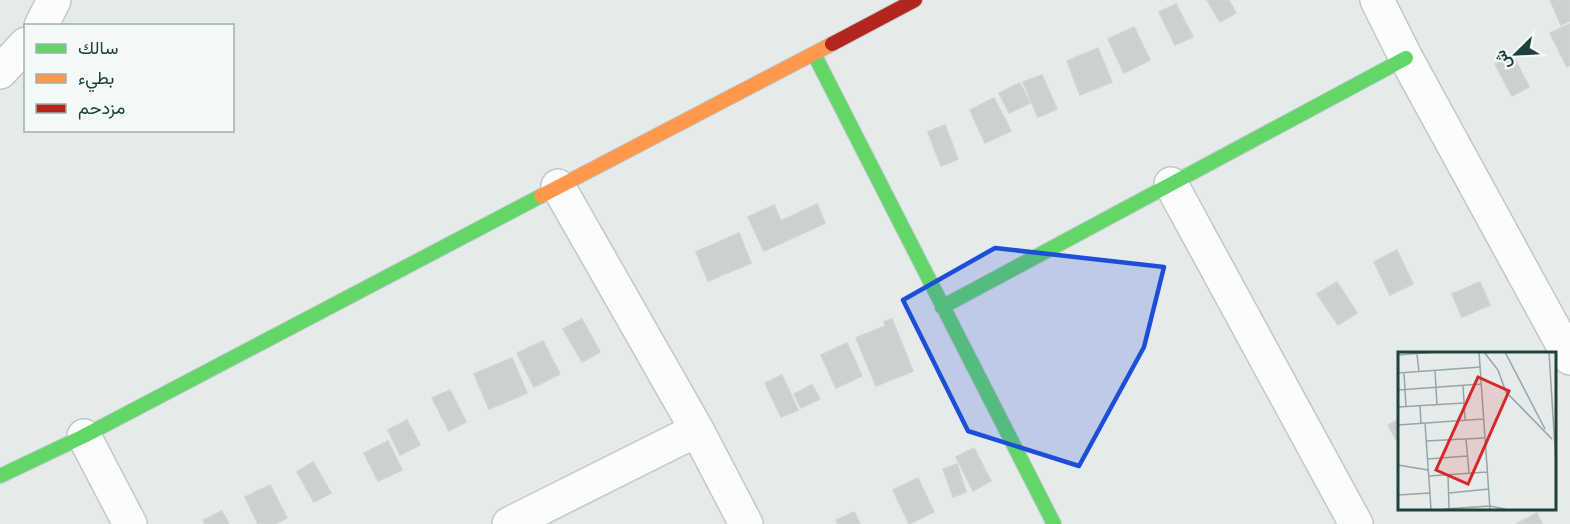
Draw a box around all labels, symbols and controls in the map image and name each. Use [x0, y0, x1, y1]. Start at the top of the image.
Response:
legend [24, 24, 234, 132]
north arrow [1486, 24, 1546, 84]
text: سالك [78, 37, 118, 58]
text: ش [1490, 47, 1515, 73]
text: بطيء [78, 67, 114, 93]
text: مزدحم [78, 97, 125, 120]
inset map [1398, 352, 1555, 509]

